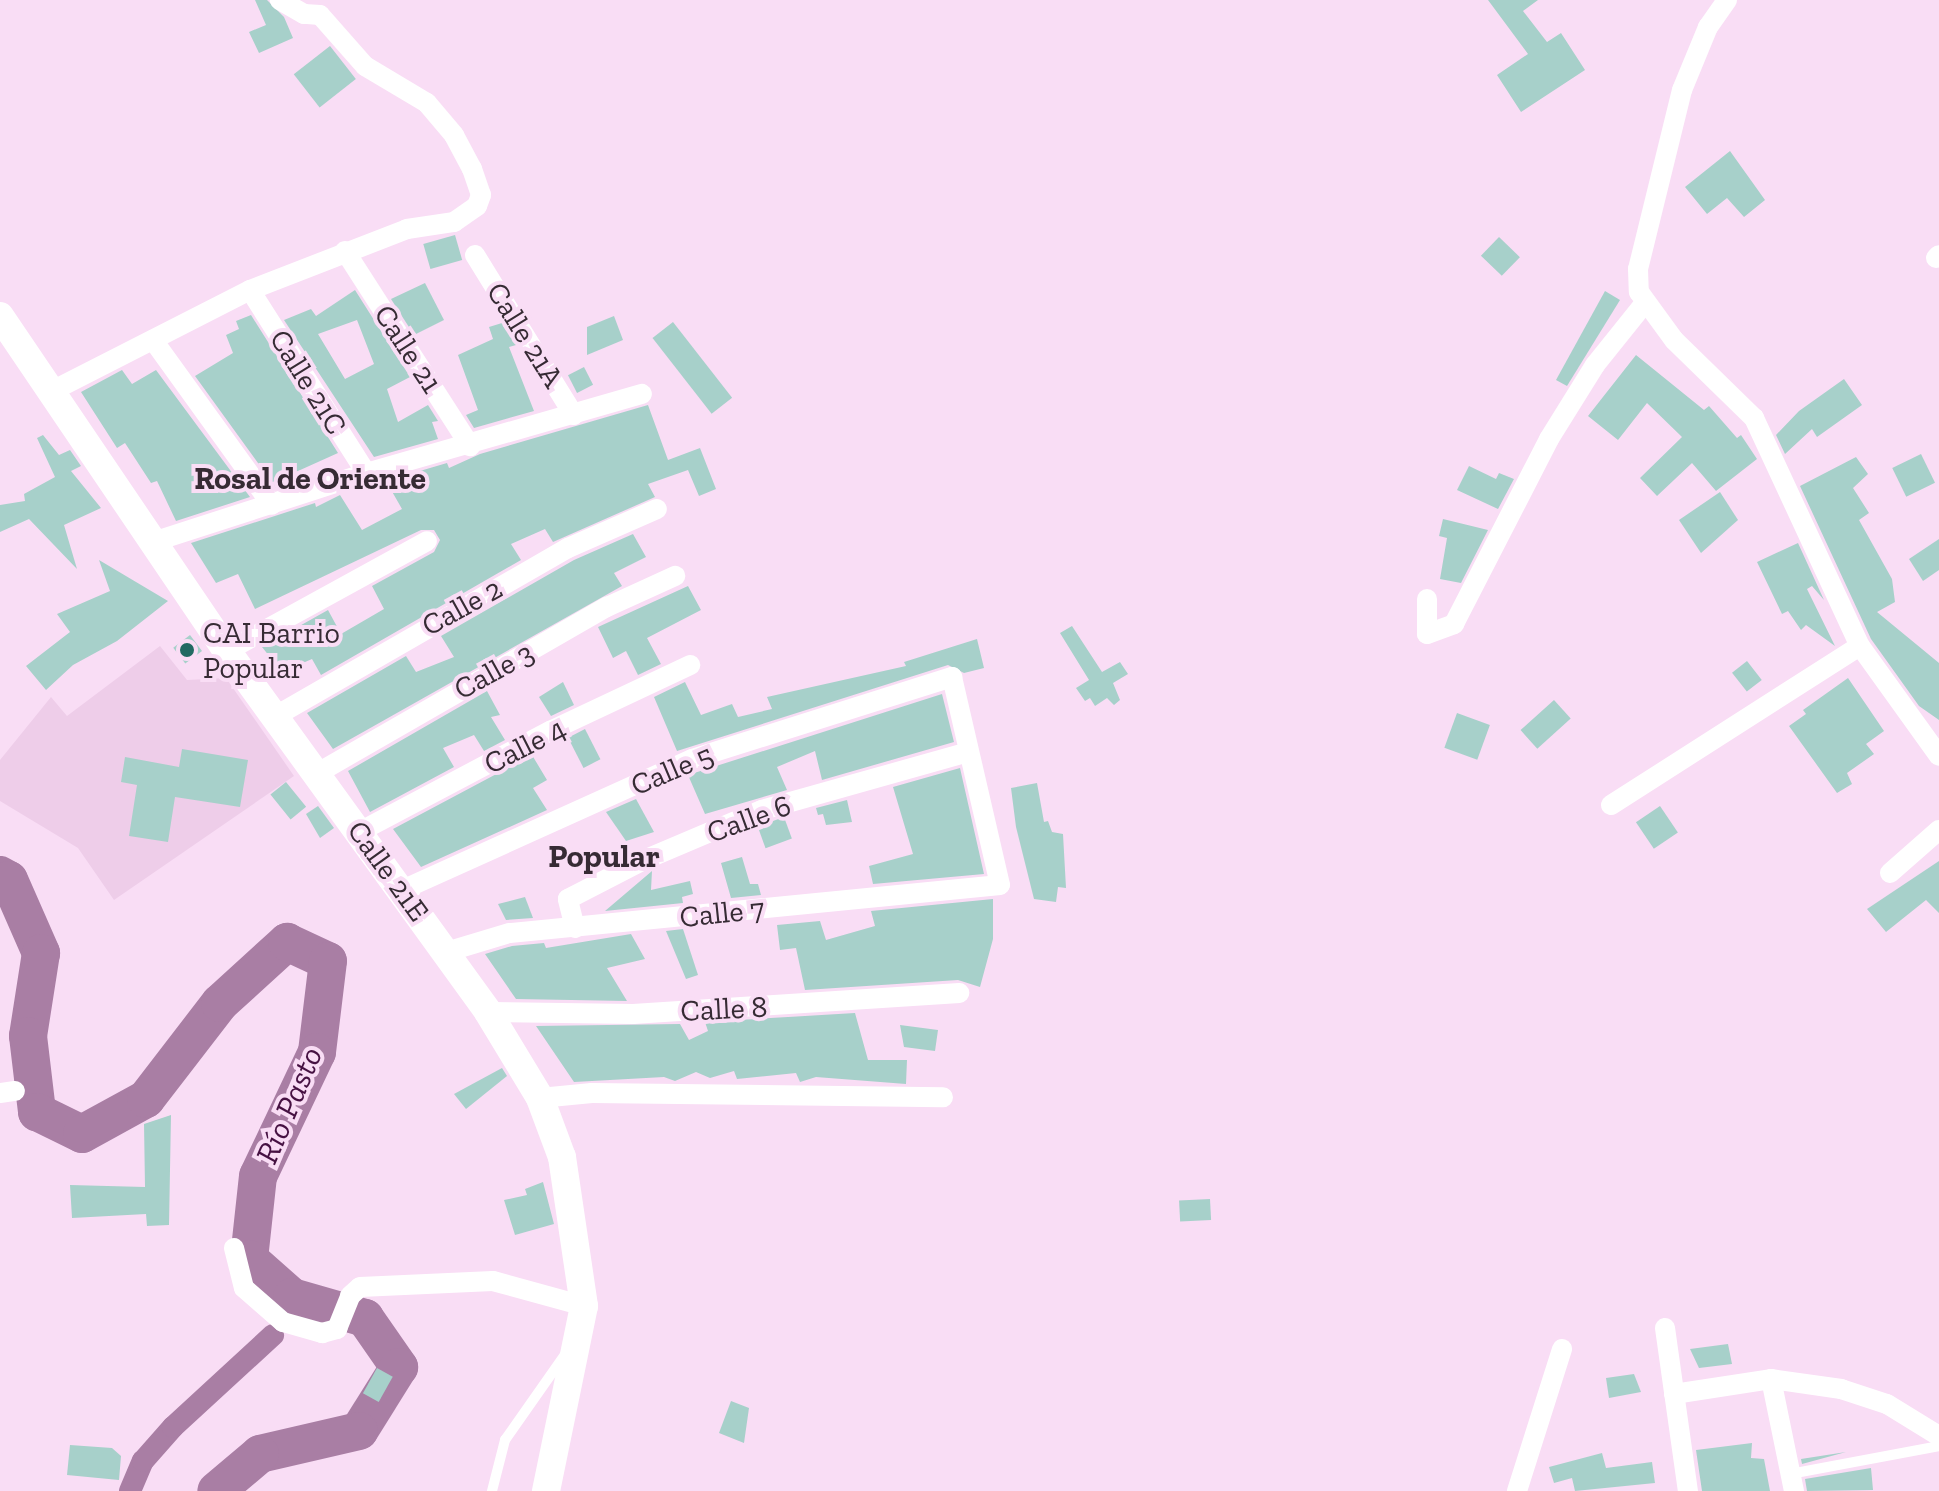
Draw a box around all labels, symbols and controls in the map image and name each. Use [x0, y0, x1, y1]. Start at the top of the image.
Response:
street label: Calle 21A [479, 276, 571, 394]
street label: Calle 21 [366, 298, 450, 400]
street label: Calle 21C [262, 323, 354, 441]
district label: Rosal de Oriente [194, 459, 426, 497]
street label: Calle 2 [416, 570, 508, 644]
place label: CAI Barrio Popular [203, 615, 340, 686]
street label: Calle 3 [448, 635, 540, 707]
marker: CAI Barrio Popular [178, 641, 196, 659]
street label: Calle 4 [478, 710, 572, 782]
street label: Calle 5 [625, 737, 719, 803]
street label: Calle 6 [702, 787, 796, 851]
street label: Calle 21E [340, 814, 436, 928]
district label: Popular [548, 837, 660, 875]
street label: Calle 7 [678, 891, 766, 935]
street label: Calle 8 [680, 989, 768, 1029]
water label: Río Pasto [247, 1041, 331, 1169]

